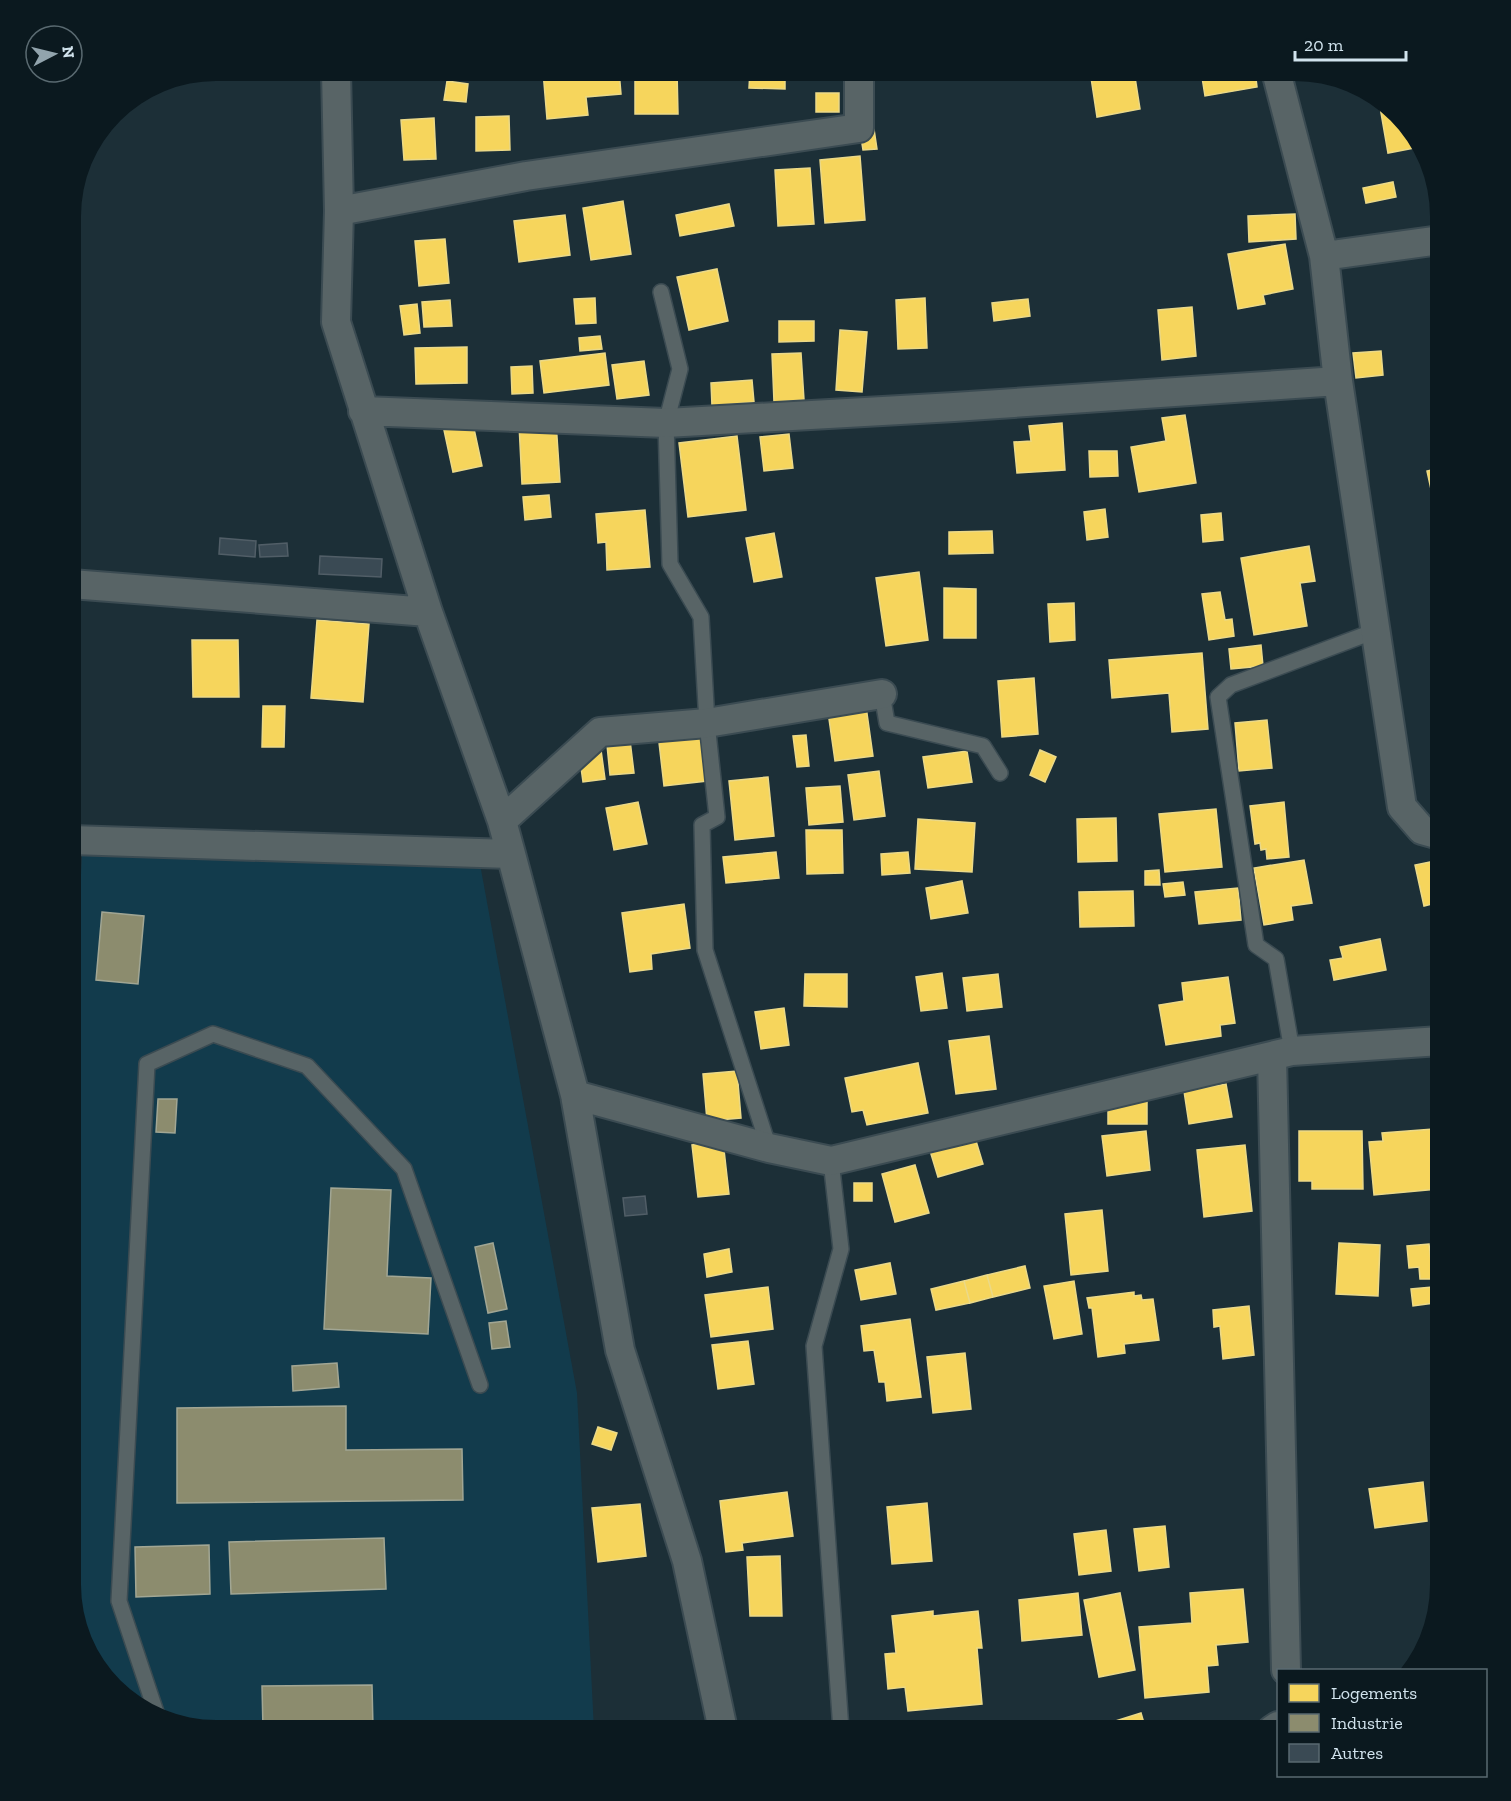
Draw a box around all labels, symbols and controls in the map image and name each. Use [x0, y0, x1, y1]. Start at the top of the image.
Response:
north arrow [24, 24, 84, 84]
scale bar [1295, 24, 1406, 62]
text: 20 m [1304, 34, 1344, 56]
text: N [58, 45, 79, 59]
legend [1277, 1669, 1487, 1777]
text: Logements [1331, 1682, 1417, 1704]
text: Industrie [1331, 1712, 1403, 1734]
text: Autres [1331, 1742, 1383, 1764]

